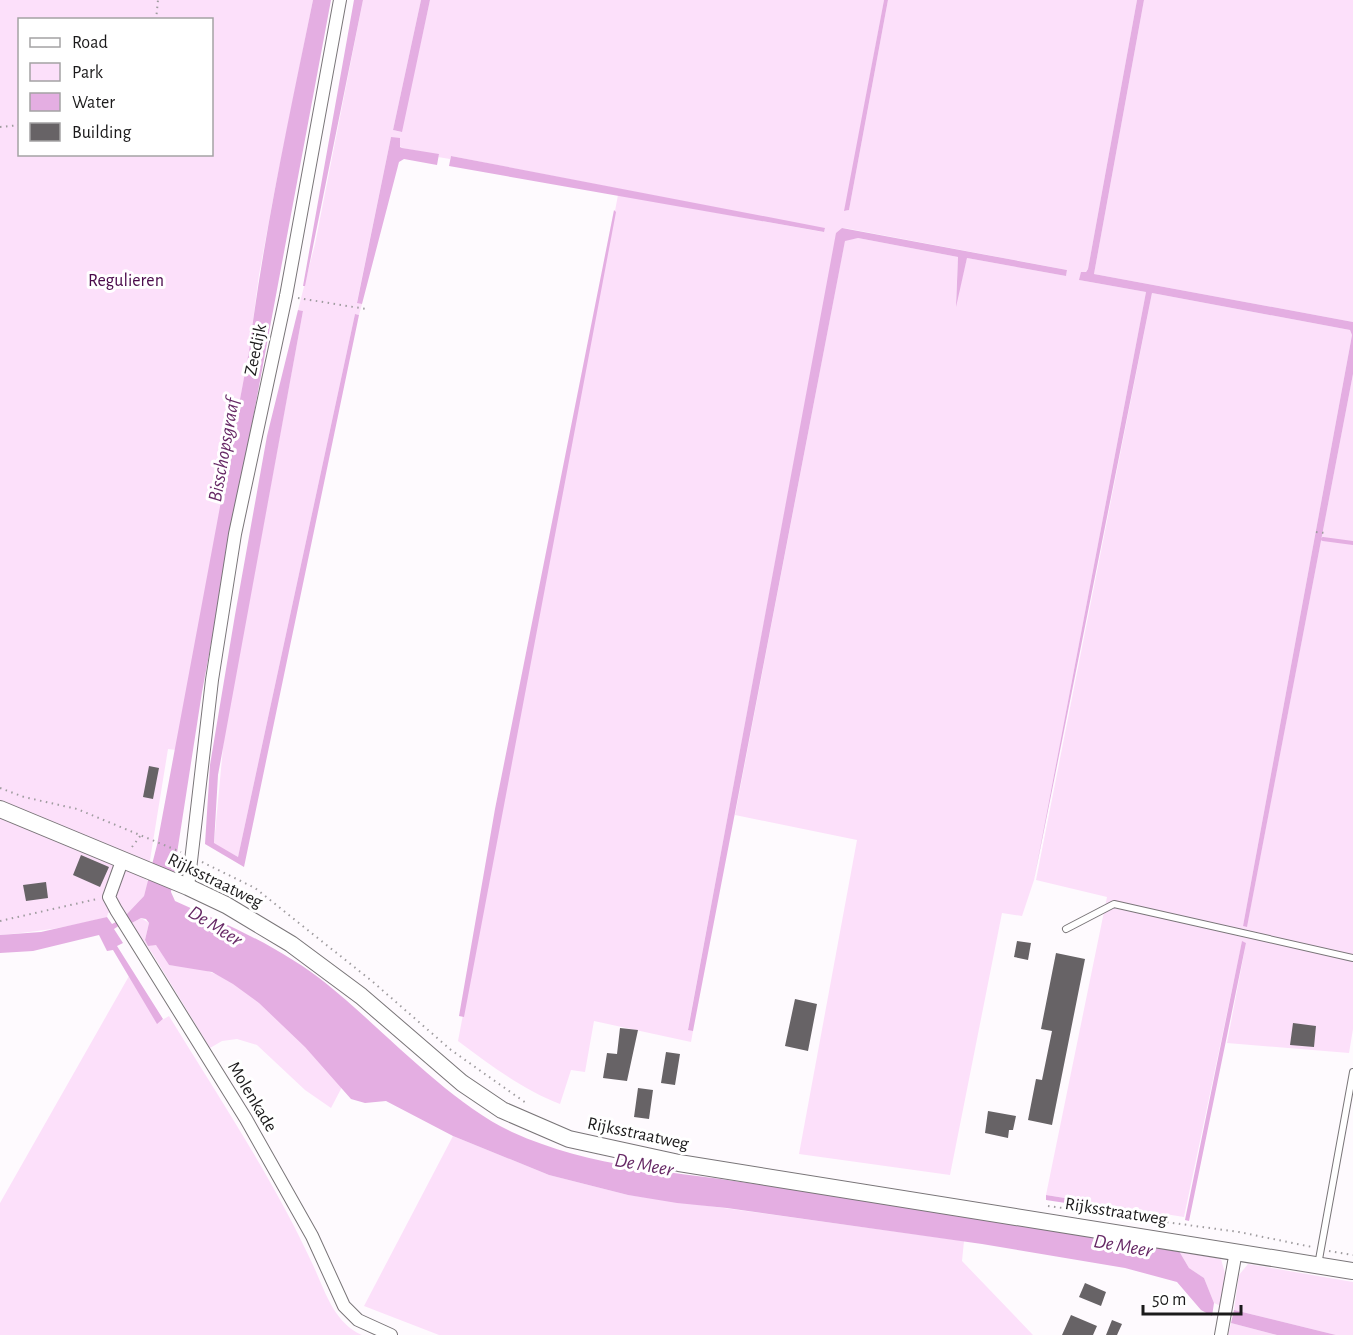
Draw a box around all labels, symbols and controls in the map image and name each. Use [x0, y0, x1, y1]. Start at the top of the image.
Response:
legend [18, 18, 213, 156]
text: Road [72, 34, 108, 52]
text: Park [72, 64, 104, 82]
text: Water [72, 94, 115, 112]
text: Building [72, 124, 132, 142]
park label: Regulieren [88, 272, 164, 290]
street label: Zeedijk [242, 322, 270, 377]
water label: Bisschopsgraaf [205, 393, 244, 503]
street label: Rijksstraatweg [165, 850, 266, 912]
water label: De Meer [185, 902, 246, 950]
street label: Molenkade [224, 1059, 280, 1135]
street label: Rijksstraatweg [586, 1114, 691, 1154]
water label: De Meer [613, 1150, 675, 1180]
street label: Rijksstraatweg [1064, 1195, 1169, 1229]
water label: De Meer [1092, 1231, 1154, 1261]
scale bar [1143, 1278, 1240, 1316]
text: 50 m [1152, 1291, 1186, 1309]

